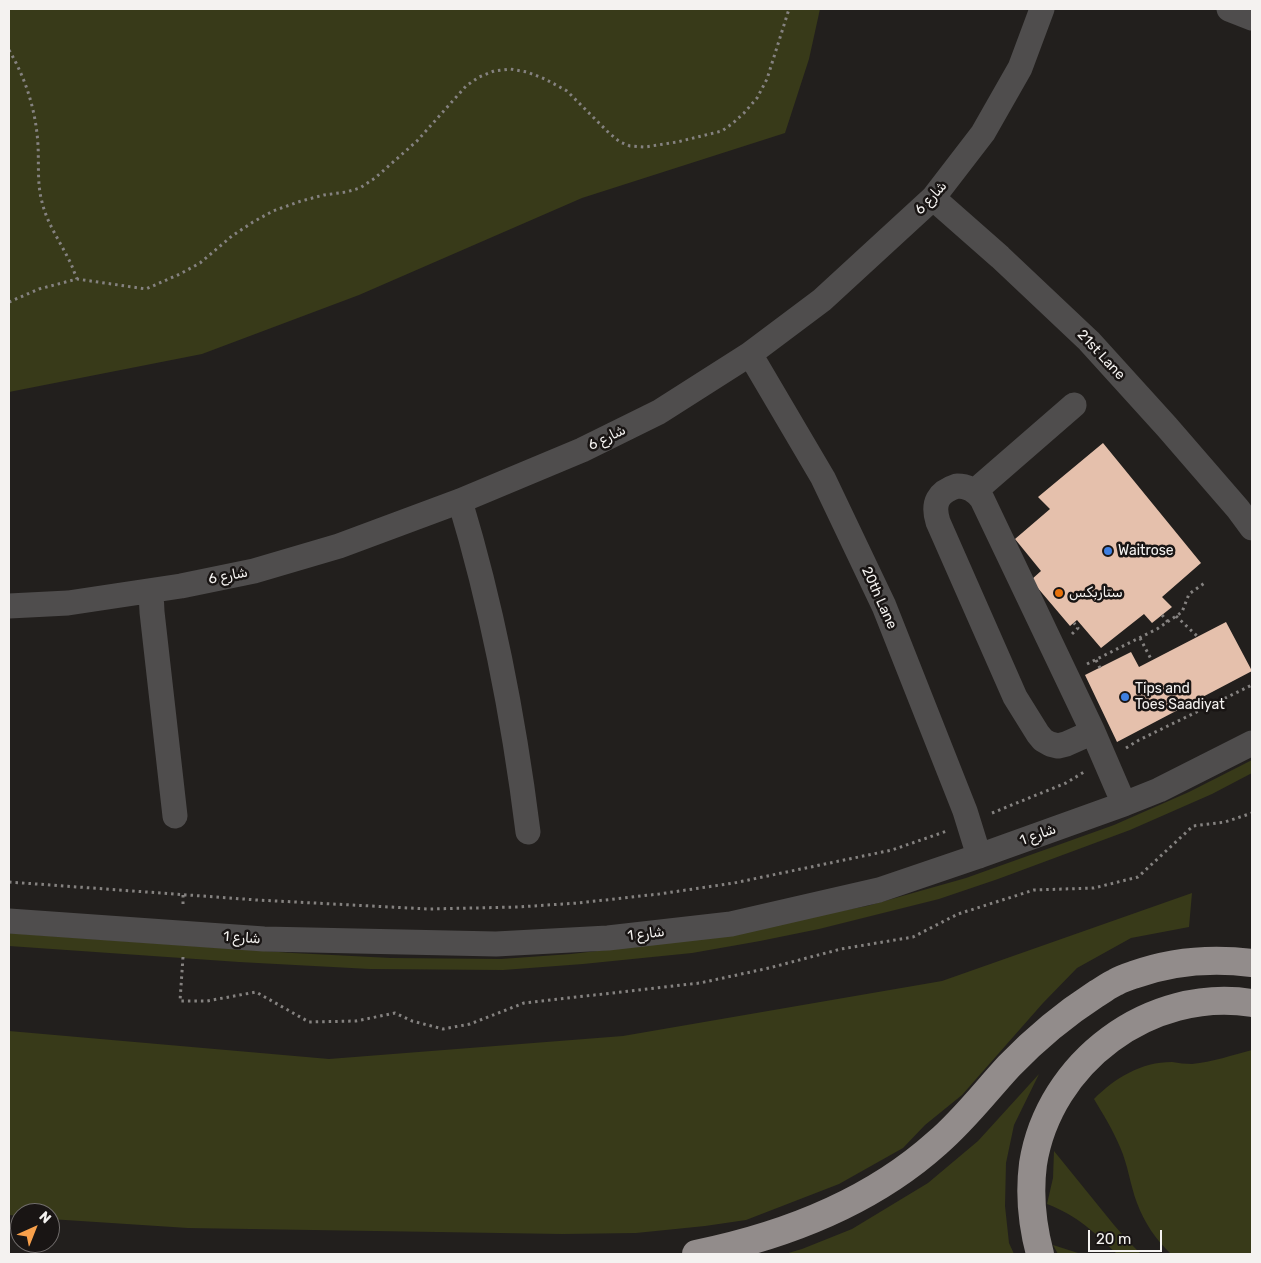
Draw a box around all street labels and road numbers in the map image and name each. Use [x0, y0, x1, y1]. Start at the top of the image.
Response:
street label: شارع 6 [911, 178, 951, 218]
street label: 21st Lane [1074, 327, 1128, 383]
street label: شارع 6 [585, 422, 629, 454]
street label: شارع 6 [207, 564, 249, 588]
street label: 20th Lane [858, 564, 900, 632]
street label: شارع 1 [1018, 821, 1058, 849]
street label: شارع 1 [626, 923, 666, 945]
street label: شارع 1 [223, 928, 261, 948]

